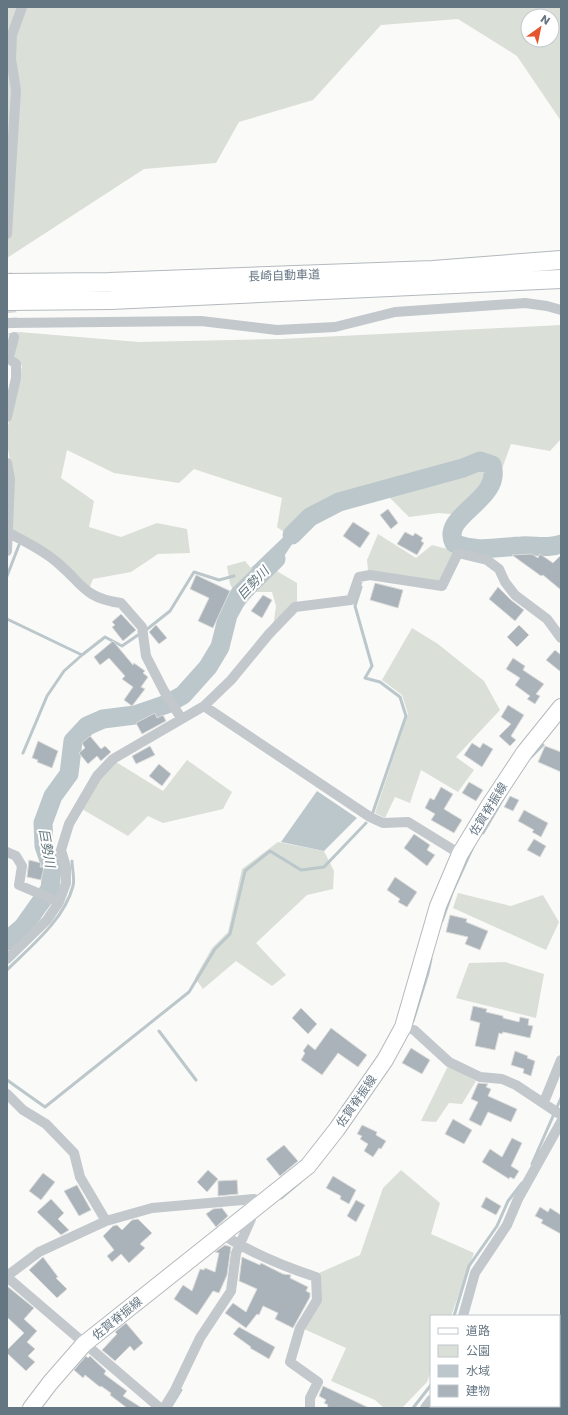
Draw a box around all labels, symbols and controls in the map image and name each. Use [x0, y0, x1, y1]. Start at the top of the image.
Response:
north arrow [520, 8, 560, 48]
text: N [538, 11, 553, 29]
street label: 長崎自動車道 [248, 265, 320, 285]
water label: 巨勢川 [233, 561, 275, 604]
street label: 佐賀脊振線 [465, 779, 511, 839]
water label: 巨勢川 [34, 827, 60, 871]
street label: 佐賀脊振線 [332, 1072, 380, 1130]
street label: 佐賀脊振線 [88, 1293, 146, 1343]
legend [430, 1315, 560, 1407]
text: 道路 [466, 1322, 490, 1339]
text: 公園 [466, 1342, 490, 1359]
text: 水域 [466, 1362, 490, 1379]
text: 建物 [466, 1382, 490, 1399]

